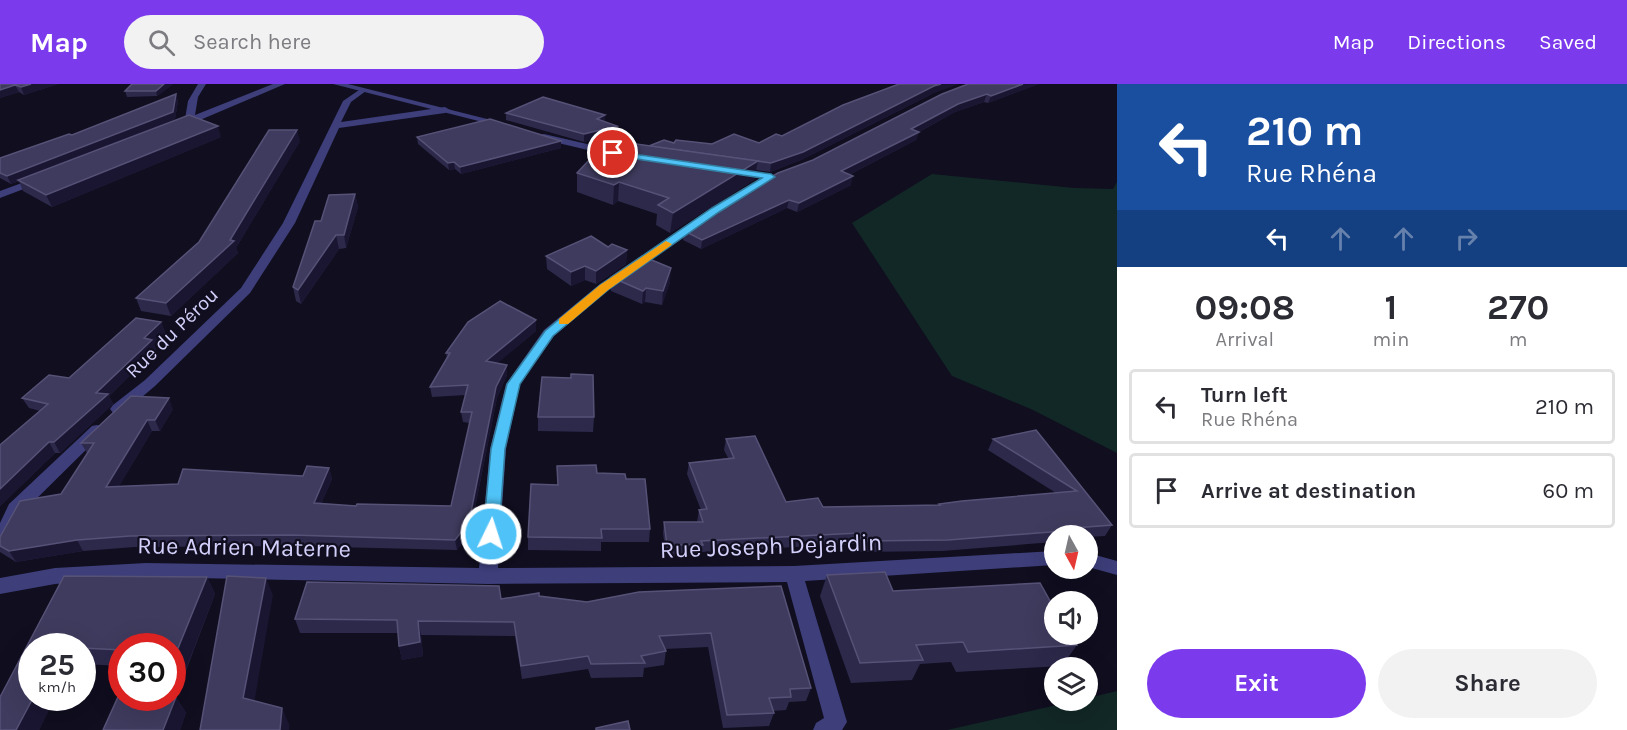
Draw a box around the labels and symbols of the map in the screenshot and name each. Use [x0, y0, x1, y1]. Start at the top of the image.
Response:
pin [587, 127, 638, 178]
street label: Rue du Pérou [121, 283, 223, 383]
position arrow [459, 502, 523, 566]
north arrow [1044, 525, 1098, 579]
street label: Rue Joseph Dejardin [659, 528, 883, 564]
street label: Rue Adrien Materne [137, 531, 351, 563]
speed limit sign: 30 [108, 633, 186, 711]

